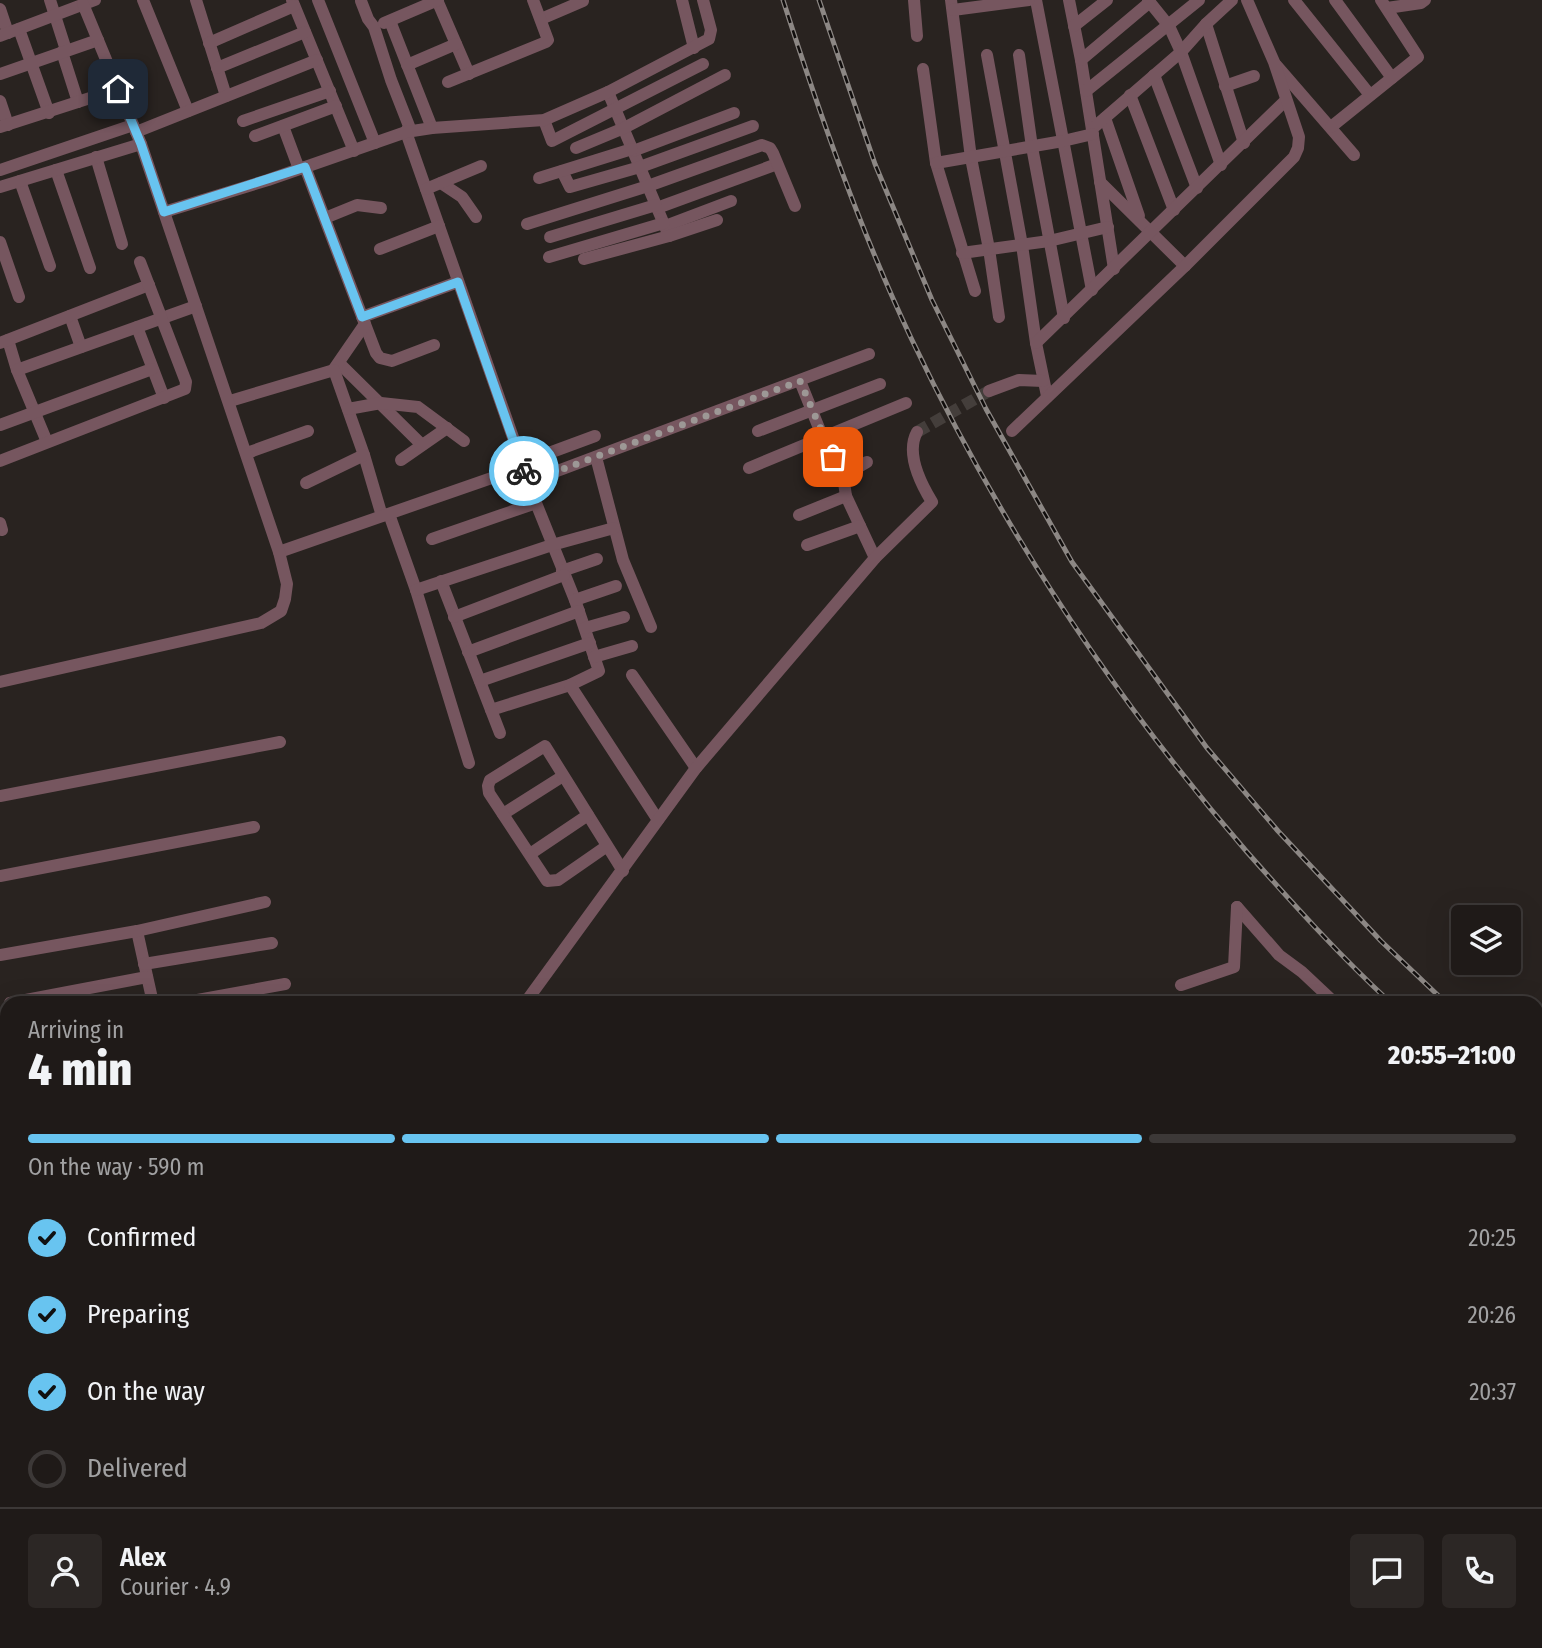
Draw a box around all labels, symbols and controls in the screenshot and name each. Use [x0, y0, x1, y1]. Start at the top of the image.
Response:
pin [88, 59, 148, 119]
icon: home [99, 70, 137, 108]
pin [803, 427, 863, 487]
courier [489, 436, 559, 506]
icon: bag [814, 438, 852, 476]
icon: bike [505, 452, 543, 490]
map controls [1451, 905, 1521, 975]
button: layers [1451, 905, 1521, 975]
text: Arriving in [28, 1016, 124, 1044]
text: 20:55–21:00 [1388, 1040, 1516, 1071]
text: 4 min [28, 1042, 132, 1097]
text: On the way · 590 m [28, 1153, 204, 1181]
icon: check [28, 1219, 66, 1257]
text: Confirmed [87, 1222, 197, 1253]
text: 20:25 [1468, 1224, 1516, 1252]
icon: check [28, 1296, 66, 1334]
text: Preparing [87, 1299, 189, 1330]
text: 20:26 [1467, 1301, 1516, 1329]
icon: check [28, 1373, 66, 1411]
text: On the way [87, 1376, 205, 1407]
text: 20:37 [1469, 1378, 1516, 1406]
text: Delivered [87, 1453, 188, 1484]
button: person [28, 1534, 102, 1608]
button: chat [1350, 1534, 1424, 1608]
button: phone [1442, 1534, 1516, 1608]
text: Alex [120, 1542, 166, 1573]
text: Courier · 4.9 [120, 1573, 231, 1601]

